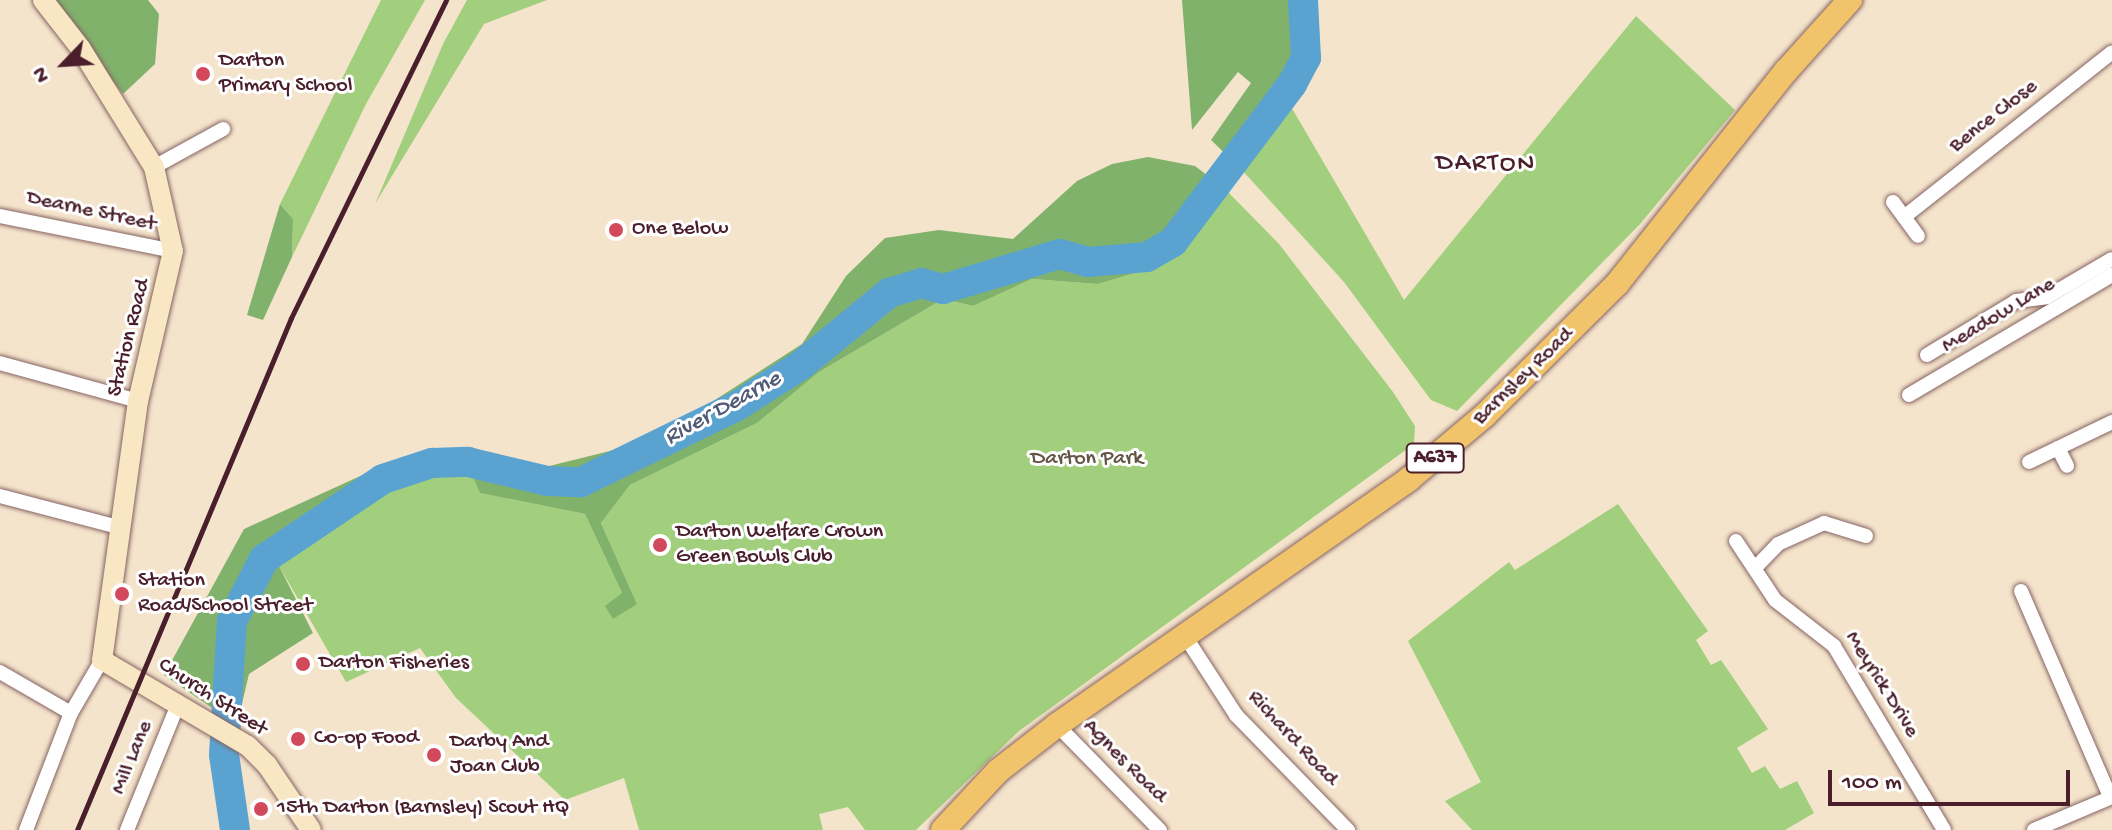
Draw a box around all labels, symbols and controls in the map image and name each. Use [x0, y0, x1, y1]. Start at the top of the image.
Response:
north arrow [24, 24, 104, 104]
place label: Darton Primary School [219, 48, 353, 100]
text: N [27, 62, 57, 86]
marker: Darton Primary School [194, 65, 212, 83]
street label: Bence Close [1945, 74, 2043, 160]
district label: DARTON [1436, 149, 1536, 181]
street label: Dearne Street [24, 185, 158, 239]
place label: One Below [632, 217, 728, 243]
marker: One Below [607, 221, 625, 239]
street label: Meadow Lane [1938, 272, 2060, 360]
street label: Station Road [103, 276, 157, 400]
street label: Barnsley Road [1468, 322, 1580, 432]
water label: River Dearne [660, 365, 786, 453]
road number: A637 [1405, 442, 1465, 474]
park label: Darton Park [1031, 447, 1143, 473]
place label: Darton Welfare Crown Green Bowls Club [676, 519, 883, 570]
marker: Darton Welfare Crown Green Bowls Club [651, 536, 669, 554]
place label: Station Road/School Street [138, 568, 312, 620]
marker: Station Road/School Street [113, 585, 131, 603]
street label: Meyrick Drive [1838, 627, 1924, 743]
place label: Darton Fisheries [319, 651, 469, 677]
street label: Church Street [152, 653, 272, 743]
marker: Darton Fisheries [294, 655, 312, 673]
street label: Richard Road [1241, 685, 1343, 793]
street label: Agnes Road [1076, 714, 1172, 810]
street label: Mill Lane [106, 717, 160, 799]
place label: Co-op Food [314, 726, 419, 752]
place label: Darby And Joan Club [450, 729, 548, 780]
marker: Co-op Food [289, 730, 307, 748]
marker: Darby And Joan Club [425, 746, 443, 764]
scale bar [1832, 754, 2074, 804]
text: 100 m [1842, 769, 1902, 798]
place label: 15th Darton (Barnsley) Scout HQ [277, 796, 569, 822]
marker: 15th Darton (Barnsley) Scout HQ [252, 800, 270, 818]

